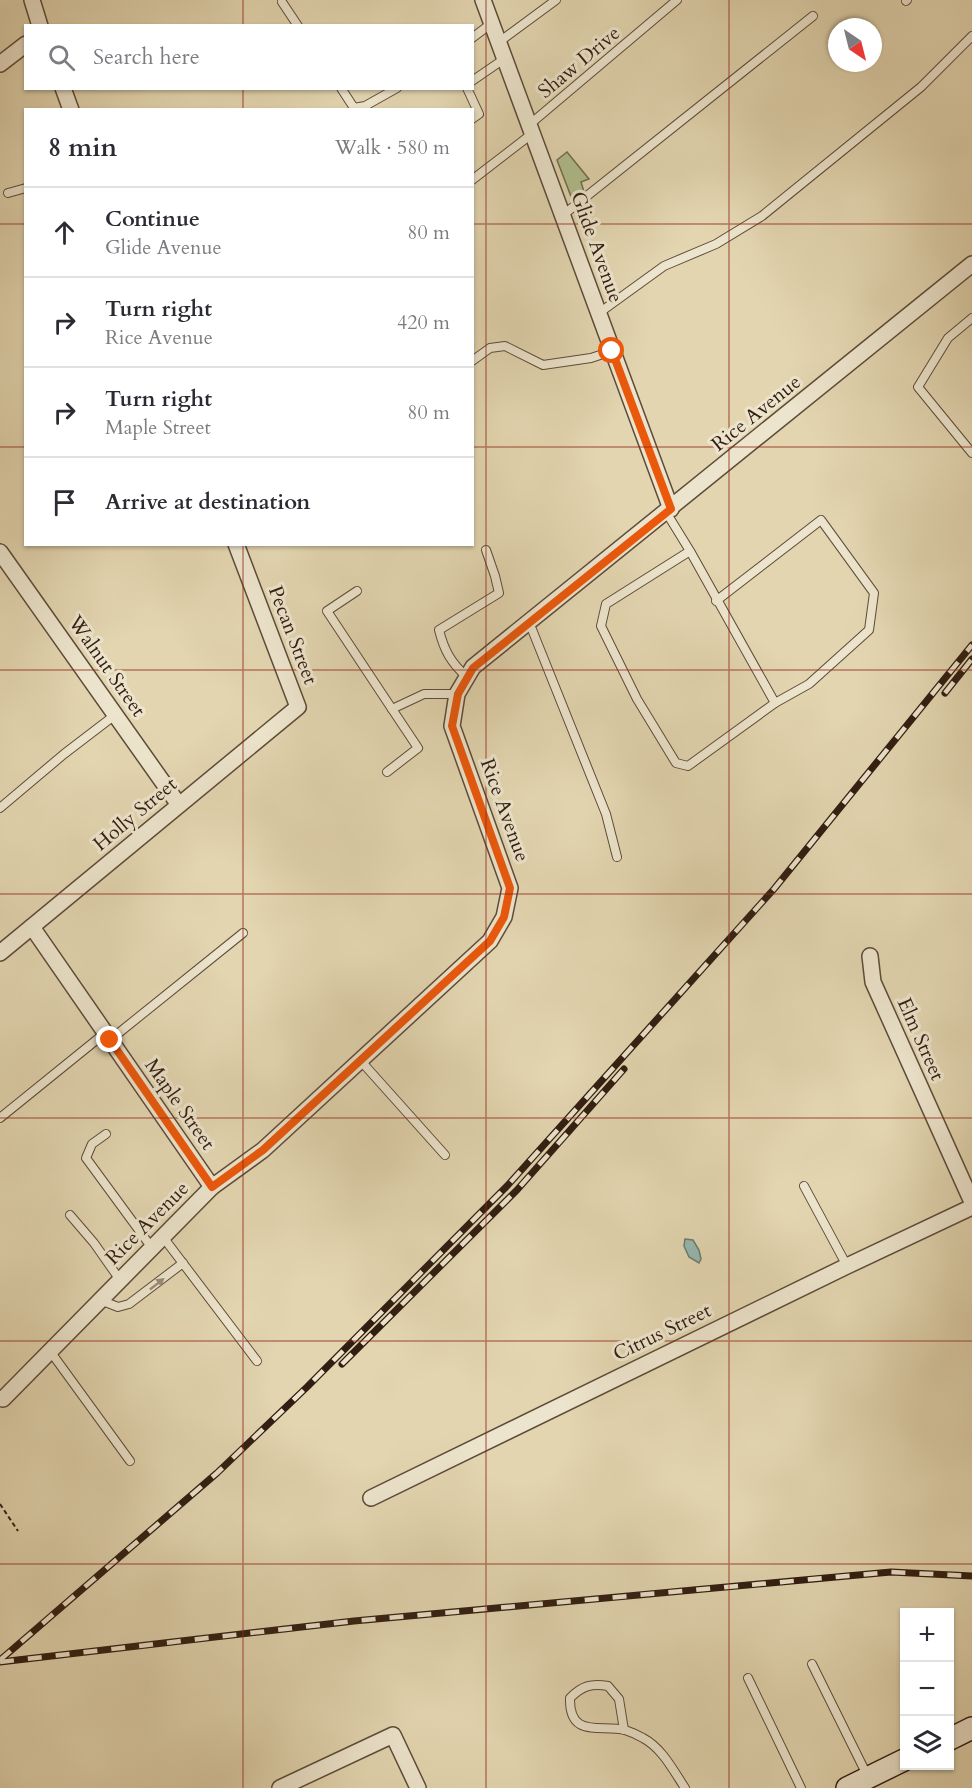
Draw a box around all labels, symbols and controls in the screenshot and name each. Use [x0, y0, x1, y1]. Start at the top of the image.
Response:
north arrow [828, 18, 882, 72]
street label: Shaw Drive [532, 20, 626, 104]
search box [24, 24, 474, 90]
icon: search [45, 41, 78, 74]
text: Search here [93, 42, 200, 72]
text: 8 min [48, 130, 117, 165]
text: Walk · 580 m [335, 134, 450, 161]
street label: Glide Avenue [564, 188, 630, 306]
text: Continue [105, 204, 200, 234]
icon: ahead [48, 216, 81, 249]
text: 80 m [407, 219, 450, 246]
text: Glide Avenue [105, 234, 222, 261]
text: Turn right [105, 294, 212, 324]
icon: right [48, 306, 81, 339]
text: 420 m [397, 309, 450, 336]
text: Rice Avenue [105, 324, 213, 351]
route start [598, 337, 624, 363]
street label: Rice Avenue [706, 369, 806, 457]
text: Turn right [105, 384, 212, 414]
icon: right [48, 396, 81, 429]
text: 80 m [407, 399, 450, 426]
text: Maple Street [105, 414, 211, 441]
icon: arrive [48, 486, 81, 519]
text: Arrive at destination [105, 487, 310, 517]
street label: Pecan Street [262, 582, 324, 689]
street label: Walnut Street [62, 609, 152, 723]
street label: Rice Avenue [474, 755, 536, 865]
street label: Holly Street [87, 771, 183, 857]
street label: Elm Street [891, 993, 951, 1085]
route end [96, 1026, 122, 1052]
street label: Maple Street [139, 1053, 222, 1156]
street label: Rice Avenue [99, 1175, 195, 1271]
one-way arrow [148, 1278, 164, 1290]
street label: Citrus Street [609, 1296, 716, 1367]
map controls [900, 1608, 954, 1770]
button: + [900, 1608, 954, 1662]
button: − [900, 1662, 954, 1716]
button: layers [900, 1716, 954, 1770]

